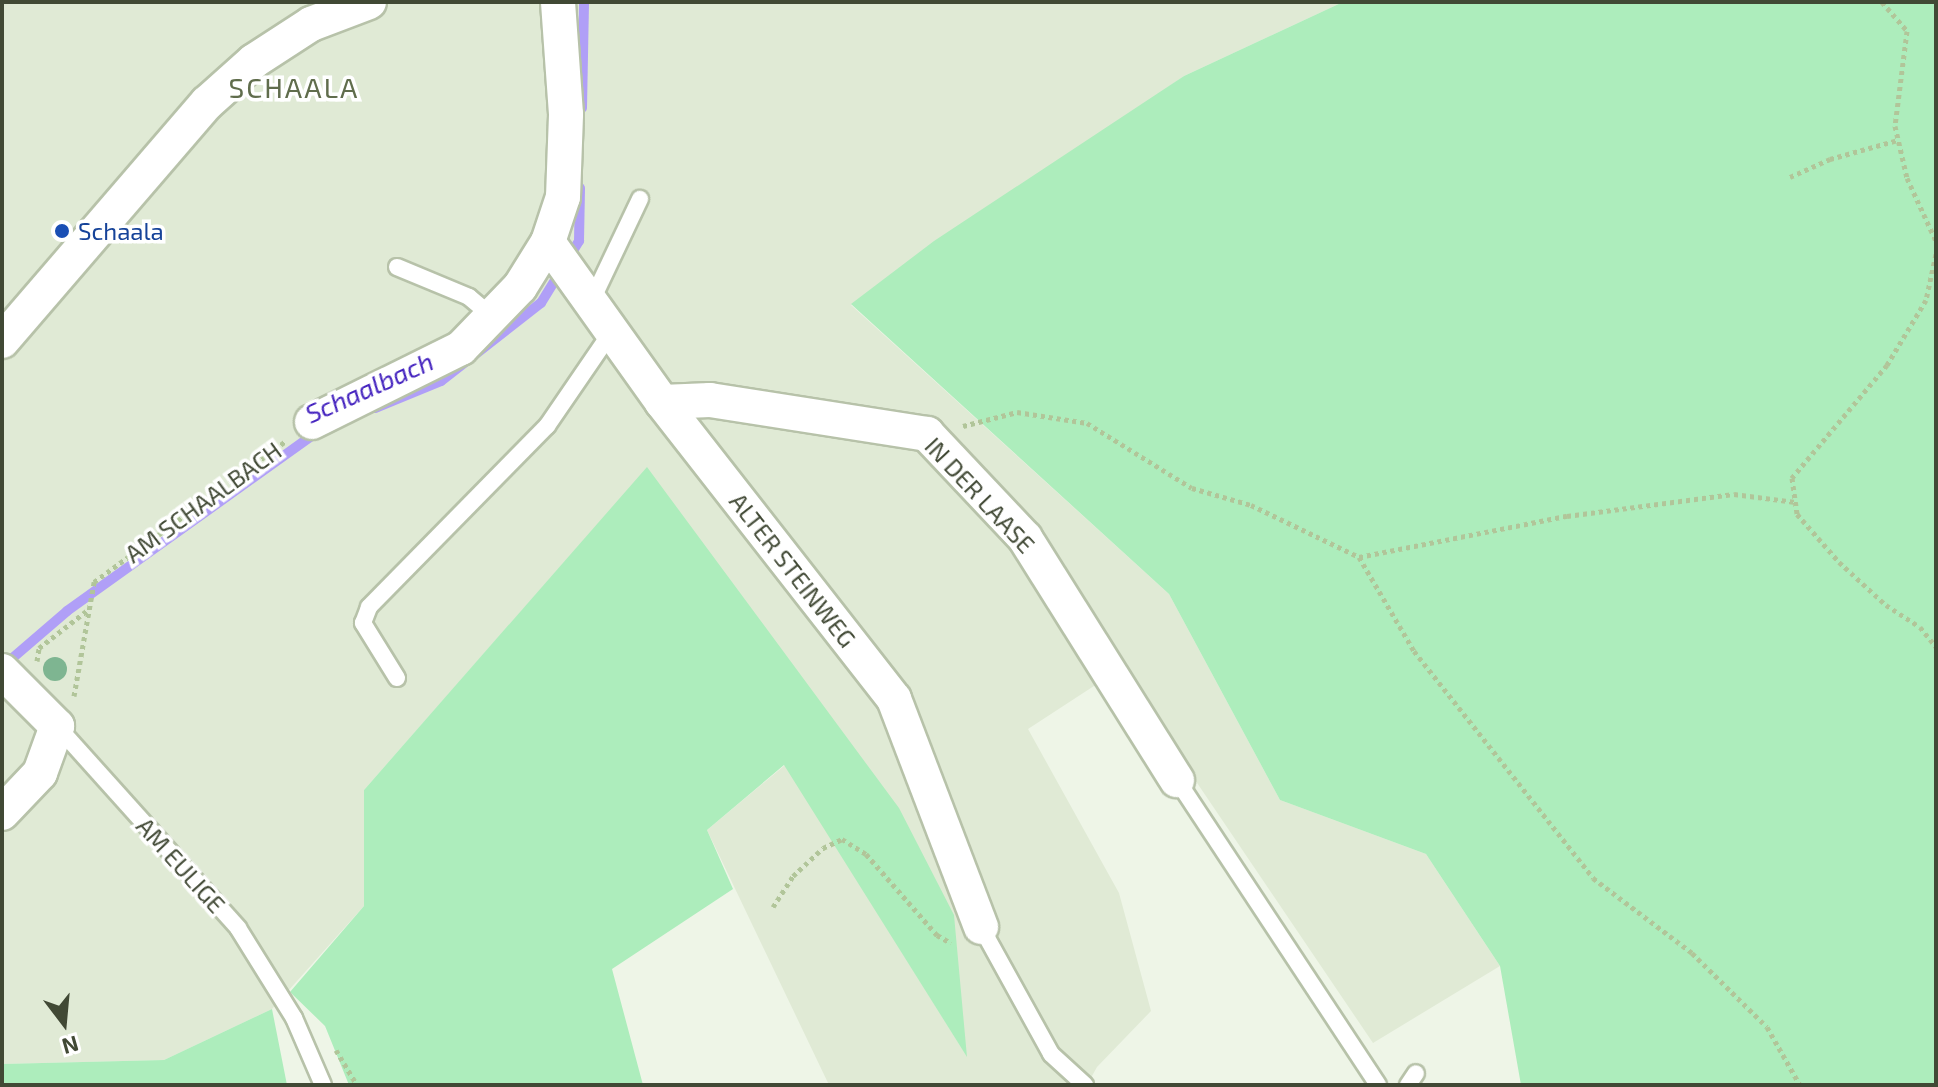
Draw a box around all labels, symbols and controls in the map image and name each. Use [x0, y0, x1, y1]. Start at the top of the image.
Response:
district label: SCHAALA [228, 70, 360, 104]
place label: Schaala [78, 217, 164, 245]
marker: Schaala [53, 222, 71, 240]
water label: Schaalbach [300, 345, 438, 429]
street label: IN DER LAASE [919, 431, 1041, 559]
street label: AM SCHAALBACH [119, 436, 287, 568]
street label: ALTER STEINWEG [724, 487, 862, 653]
street label: AM EULIGE [131, 812, 231, 918]
north arrow [24, 983, 104, 1063]
text: N [59, 1031, 82, 1061]

